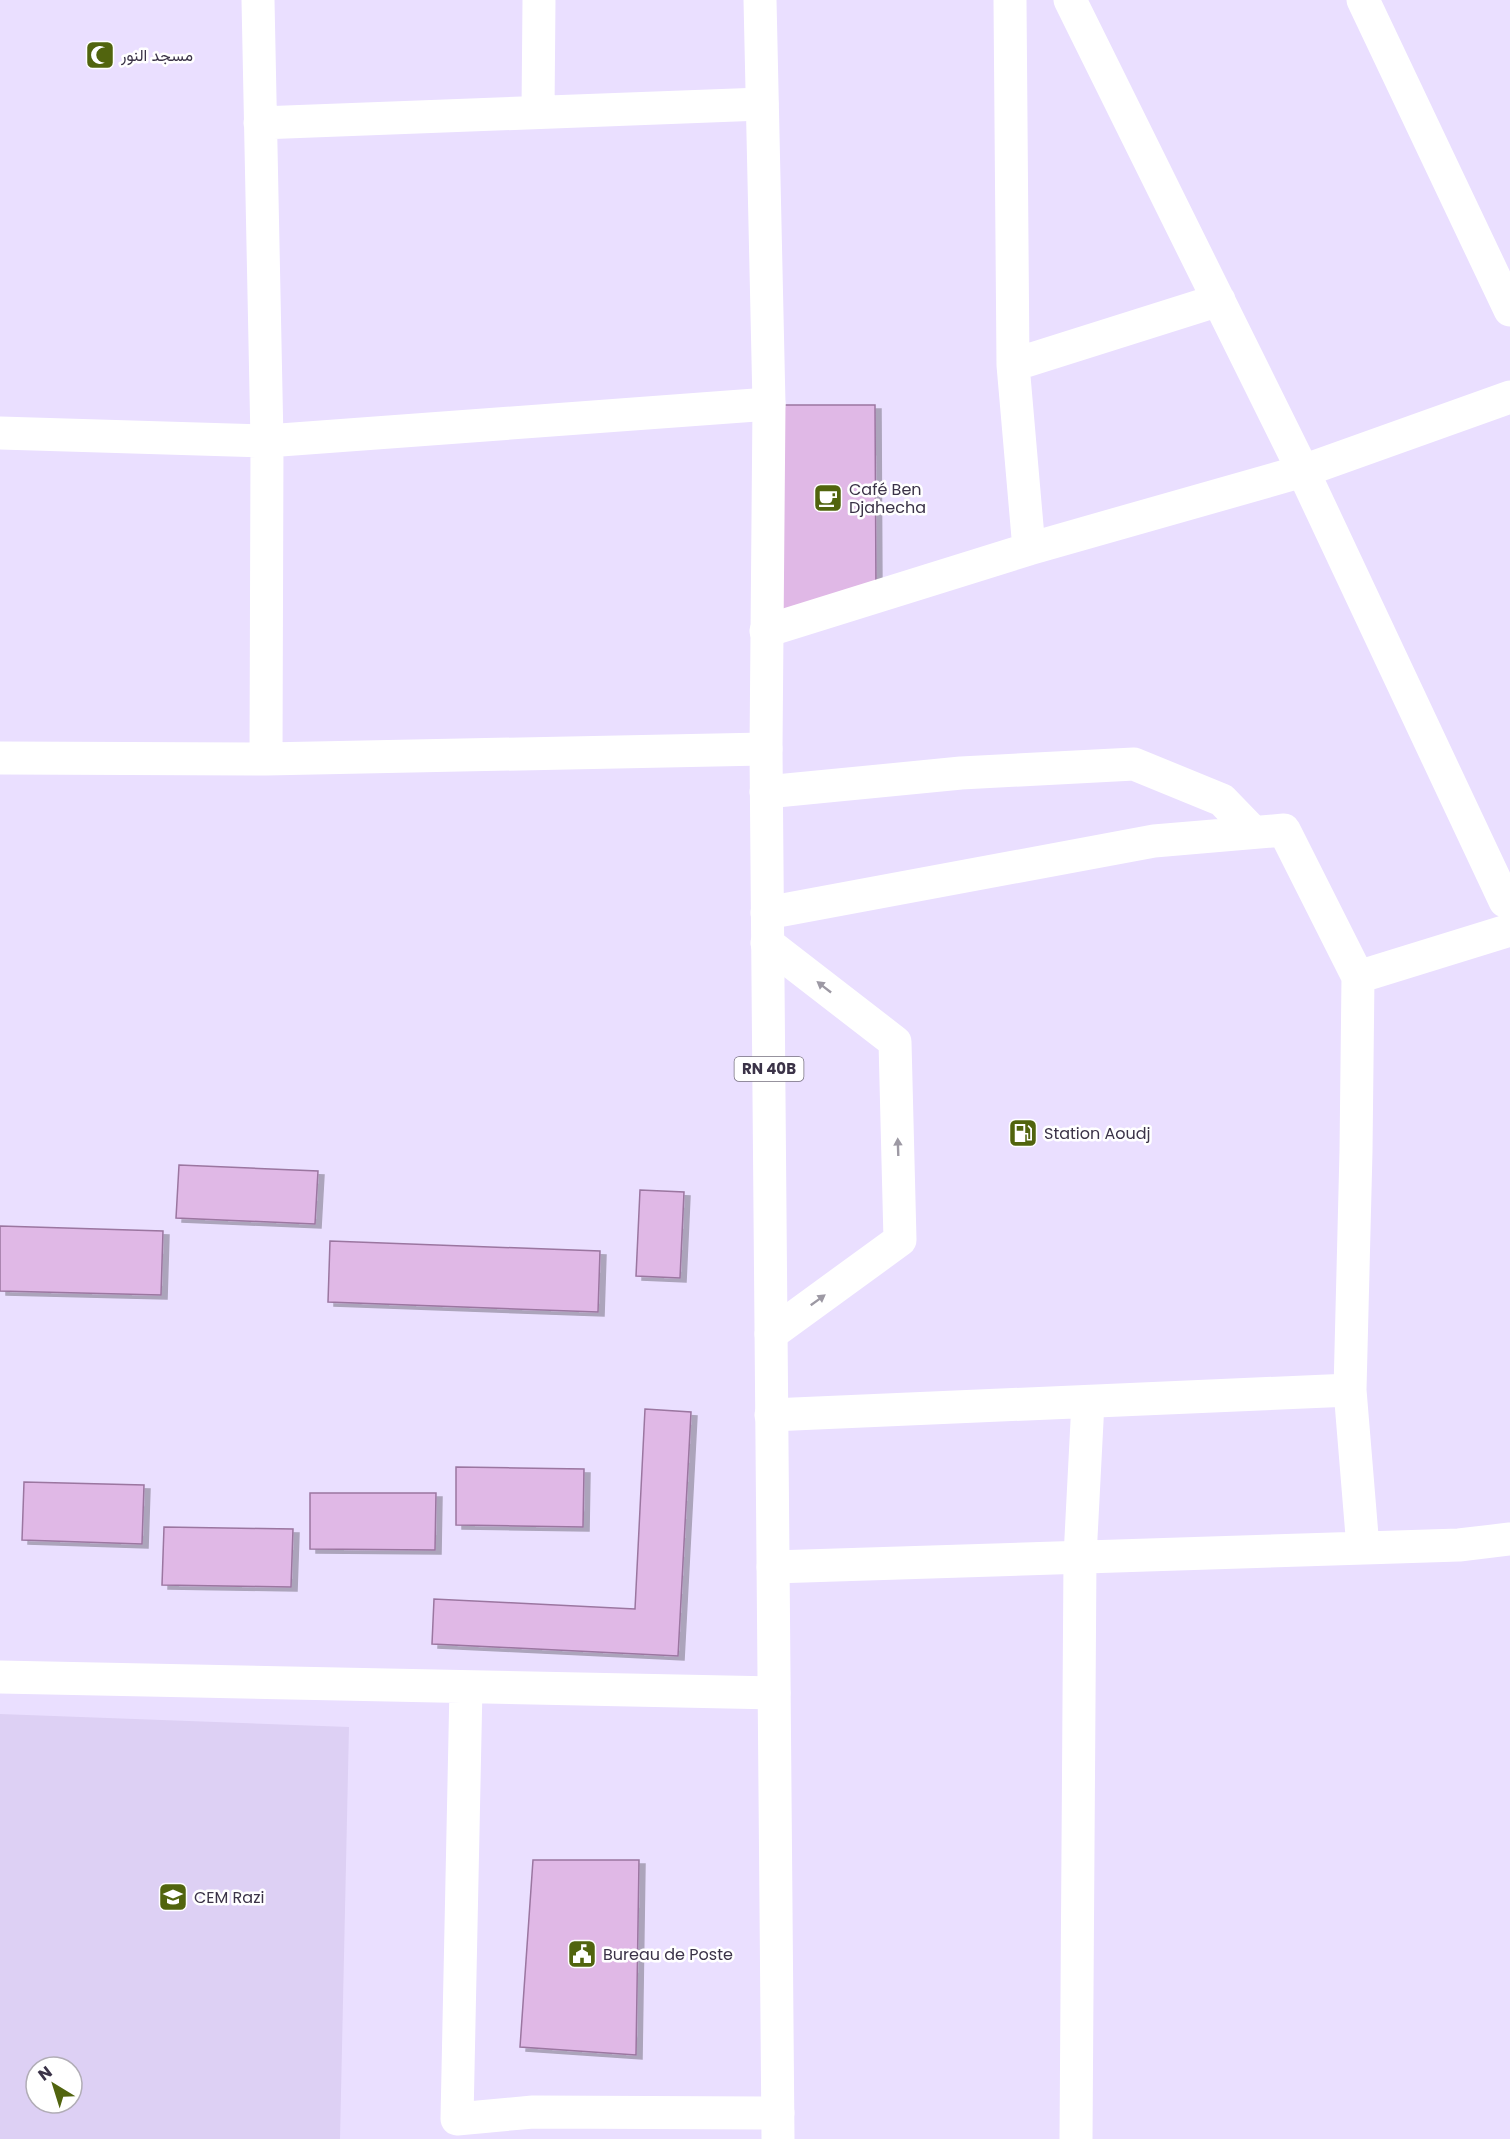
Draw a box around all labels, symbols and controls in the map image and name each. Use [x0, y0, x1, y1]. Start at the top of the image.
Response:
mosque icon: مسجد النور [84, 39, 116, 71]
place label: مسجد النور [120, 44, 193, 67]
place label: Café Ben Djahecha [849, 478, 926, 519]
cafe icon: Café Ben Djahecha [812, 482, 844, 514]
one-way arrow [816, 981, 831, 993]
road number: RN 40B [734, 1057, 804, 1081]
fuel station icon: Station Aoudj [1007, 1117, 1039, 1149]
place label: Station Aoudj [1044, 1122, 1151, 1145]
one-way arrow [893, 1137, 902, 1156]
one-way arrow [810, 1294, 826, 1306]
school or university icon: CEM Razi [157, 1881, 189, 1913]
place label: CEM Razi [194, 1886, 264, 1909]
public building icon: Bureau de Poste [566, 1938, 598, 1970]
place label: Bureau de Poste [603, 1943, 733, 1966]
north arrow [24, 2055, 84, 2115]
text: N [33, 2061, 57, 2086]

